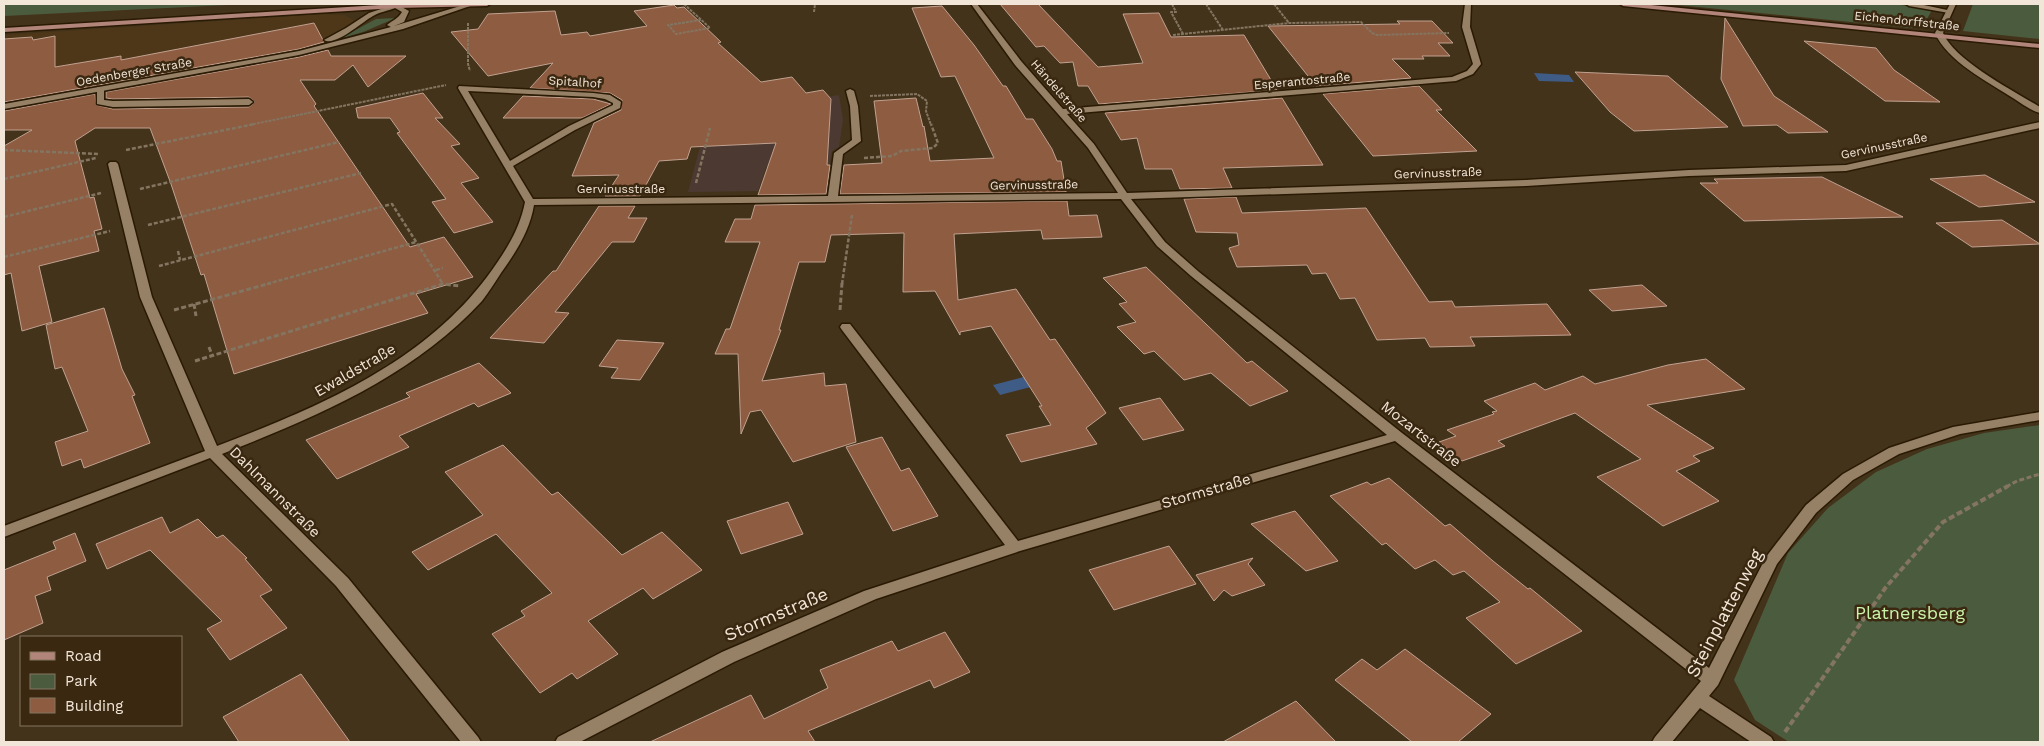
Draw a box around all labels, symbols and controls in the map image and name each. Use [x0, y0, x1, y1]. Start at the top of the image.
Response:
street label: Eichendorffstraße [1854, 9, 1960, 33]
street label: Oedenberger Straße [75, 55, 193, 89]
street label: Händelstraße [1028, 57, 1090, 125]
street label: Esperantostraße [1253, 70, 1351, 92]
street label: Spitalhof [548, 73, 602, 91]
street label: Gervinusstraße [1839, 130, 1929, 162]
street label: Gervinusstraße [1394, 164, 1482, 182]
street label: Gervinusstraße [990, 177, 1078, 193]
street label: Gervinusstraße [577, 182, 665, 196]
street label: Ewaldstraße [311, 340, 399, 400]
street label: Mozartstraße [1377, 397, 1465, 471]
street label: Dahlmannstraße [226, 443, 324, 541]
street label: Stormstraße [1159, 470, 1253, 512]
street label: Steinplattenweg [1681, 545, 1767, 681]
street label: Stormstraße [721, 583, 831, 645]
park label: Platnersberg [1855, 602, 1965, 623]
legend [20, 636, 182, 726]
text: Road [65, 647, 102, 665]
text: Park [65, 672, 98, 690]
text: Building [65, 697, 123, 715]

